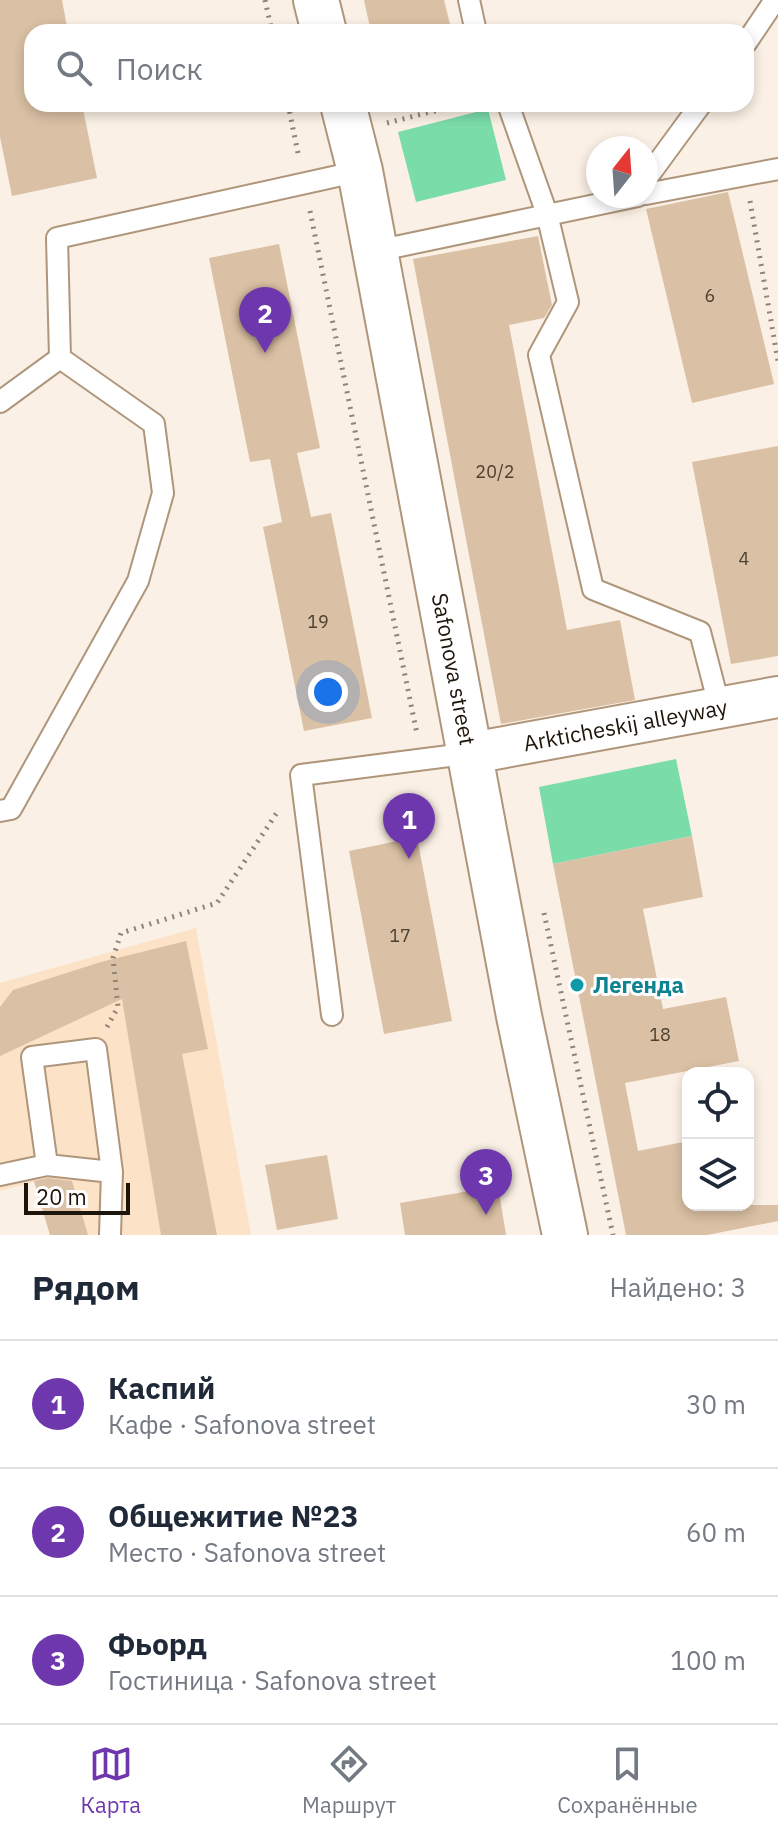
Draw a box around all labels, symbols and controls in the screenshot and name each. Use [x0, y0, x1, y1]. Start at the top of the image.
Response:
search box [24, 24, 754, 112]
icon: search [52, 46, 96, 90]
text: Поиск [116, 49, 203, 88]
north arrow [586, 136, 658, 208]
house number: 6 [705, 284, 715, 307]
pin: 2 [239, 287, 291, 353]
house number: 20/2 [475, 460, 515, 483]
house number: 4 [739, 547, 750, 570]
street label: Safonova street [426, 591, 483, 748]
house number: 19 [307, 610, 329, 633]
your location [308, 672, 348, 712]
street label: Arkticheskij alleyway [521, 692, 730, 757]
pin: 1 [383, 793, 435, 859]
house number: 17 [389, 924, 411, 947]
place label: Легенда [593, 970, 684, 999]
marker: Легенда [568, 976, 586, 994]
house number: 18 [649, 1023, 671, 1046]
map controls [682, 1067, 754, 1211]
button: locate [682, 1067, 754, 1139]
button: layers [682, 1139, 754, 1211]
pin: 3 [460, 1149, 512, 1215]
scale bar [24, 1179, 130, 1215]
text: 20 m [36, 1182, 87, 1211]
text: Рядом [32, 1265, 140, 1309]
text: Найдено: 3 [609, 1270, 746, 1304]
text: Каспий [108, 1368, 215, 1407]
text: 1 [50, 1387, 66, 1421]
text: 30 m [686, 1387, 746, 1421]
text: Кафе · Safonova street [108, 1407, 376, 1441]
text: Общежитие №23 [108, 1496, 358, 1535]
text: 2 [50, 1515, 66, 1549]
text: 60 m [686, 1515, 746, 1549]
text: Место · Safonova street [108, 1535, 386, 1569]
text: Фьорд [108, 1624, 207, 1663]
text: 3 [50, 1643, 66, 1677]
text: 100 m [670, 1643, 746, 1677]
text: Гостиница · Safonova street [108, 1663, 437, 1697]
tab: Карта [81, 1742, 141, 1819]
tab: Маршрут [302, 1742, 396, 1819]
tab: Сохранённые [557, 1742, 697, 1819]

